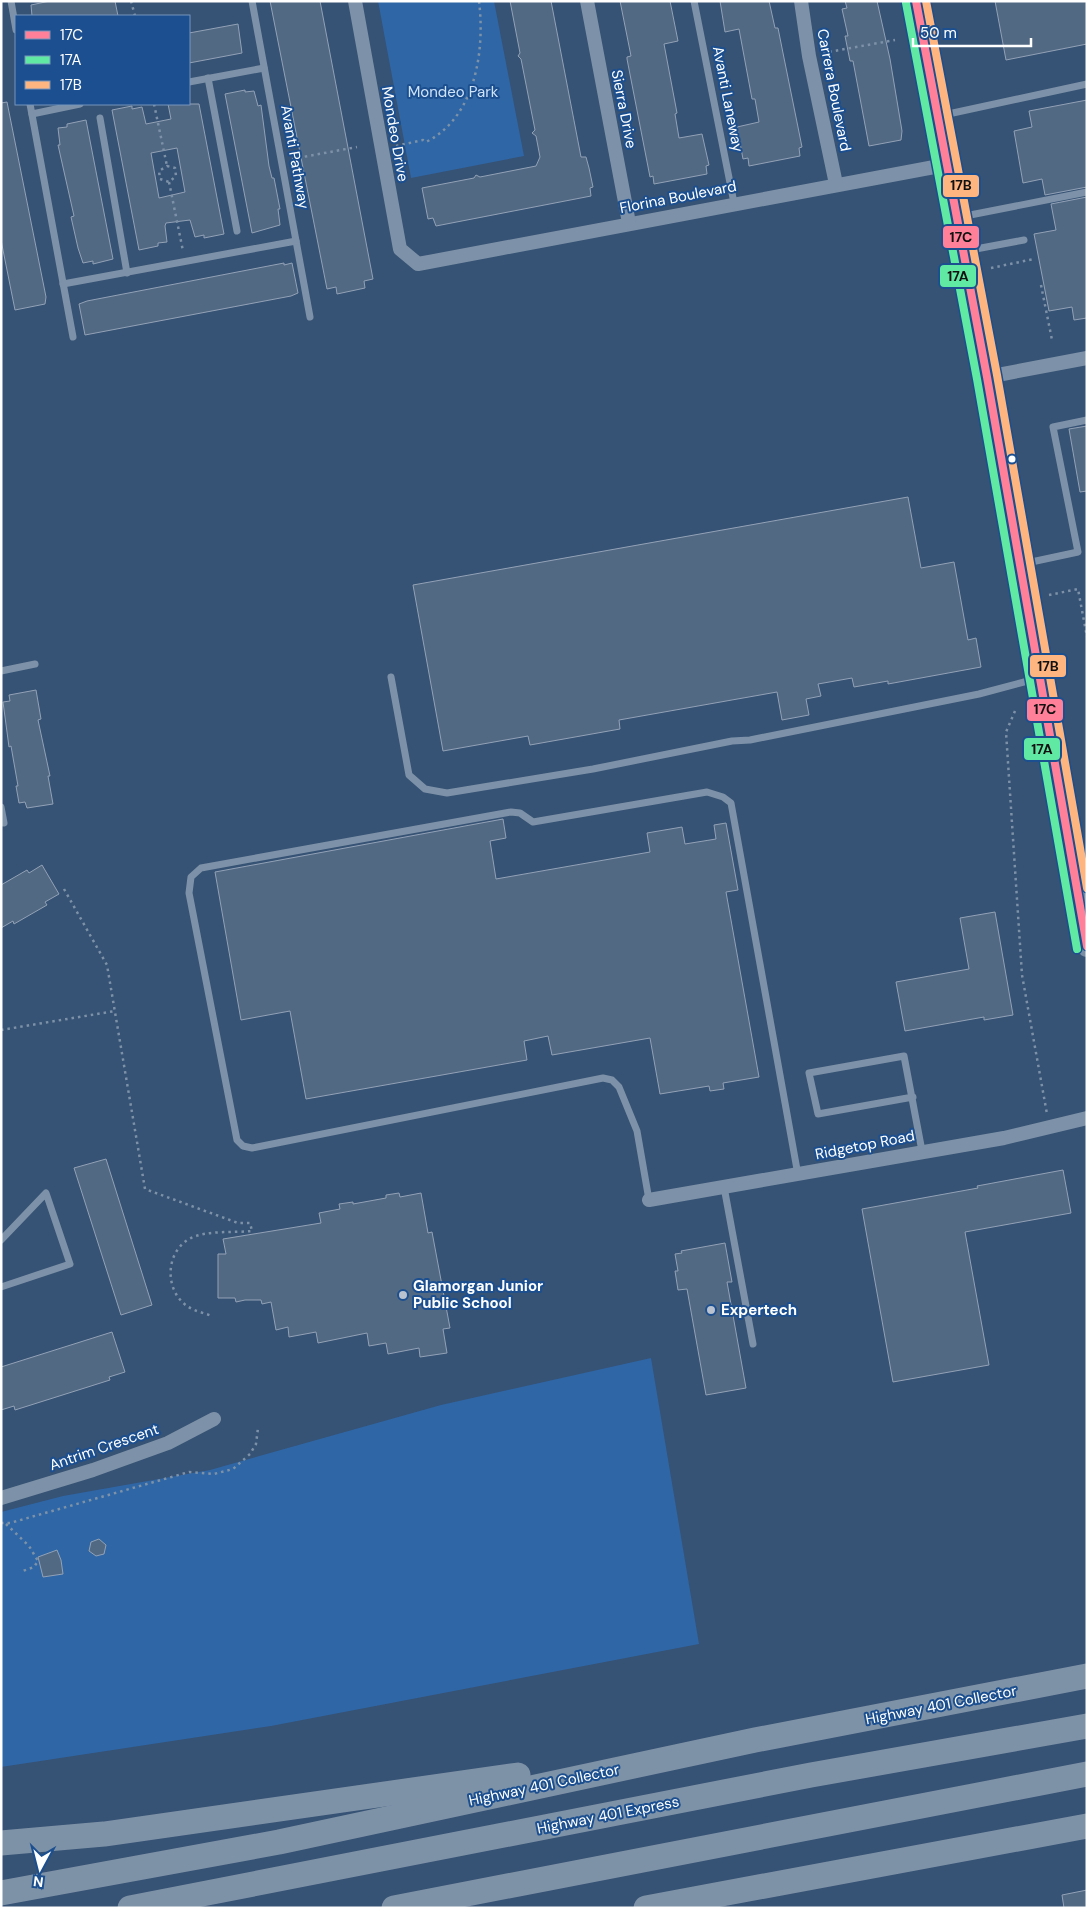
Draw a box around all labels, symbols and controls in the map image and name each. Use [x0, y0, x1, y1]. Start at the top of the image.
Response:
legend [15, 15, 190, 105]
scale bar [913, 15, 1030, 47]
text: 50 m [920, 23, 957, 43]
text: 17C [60, 25, 83, 45]
street label: Carrera Boulevard [812, 27, 856, 153]
street label: Avanti Laneway [708, 44, 748, 154]
text: 17A [60, 50, 81, 70]
street label: Sierra Drive [607, 68, 641, 150]
text: 17B [60, 75, 82, 95]
park label: Mondeo Park [408, 82, 499, 102]
street label: Mondeo Drive [377, 85, 413, 183]
street label: Avanti Pathway [276, 103, 314, 211]
line badge: 17B [942, 174, 980, 198]
street label: Florina Boulevard [618, 176, 738, 218]
text: 17B [950, 176, 972, 194]
line badge: 17C [942, 225, 980, 249]
text: 17C [950, 228, 972, 246]
line badge: 17A [939, 264, 977, 288]
text: 17A [947, 267, 969, 285]
unlabelled marker [1007, 454, 1017, 464]
line badge: 17B [1029, 654, 1067, 678]
text: 17B [1037, 657, 1059, 675]
line badge: 17C [1026, 698, 1064, 722]
text: 17C [1034, 700, 1056, 718]
line badge: 17A [1023, 737, 1061, 761]
text: 17A [1031, 740, 1053, 758]
street label: Ridgetop Road [813, 1126, 917, 1164]
place label: Glamorgan Junior Public School [413, 1276, 543, 1313]
marker: Glamorgan Junior Public School [397, 1289, 409, 1301]
place label: Expertech [721, 1300, 797, 1320]
marker: Expertech [705, 1304, 717, 1316]
street label: Antrim Crescent [47, 1419, 162, 1475]
street label: Highway 401 Collector [864, 1680, 1019, 1729]
street label: Highway 401 Collector [467, 1759, 622, 1811]
street label: Highway 401 Express [535, 1791, 681, 1839]
north arrow [15, 1844, 65, 1894]
text: N [32, 1872, 45, 1891]

